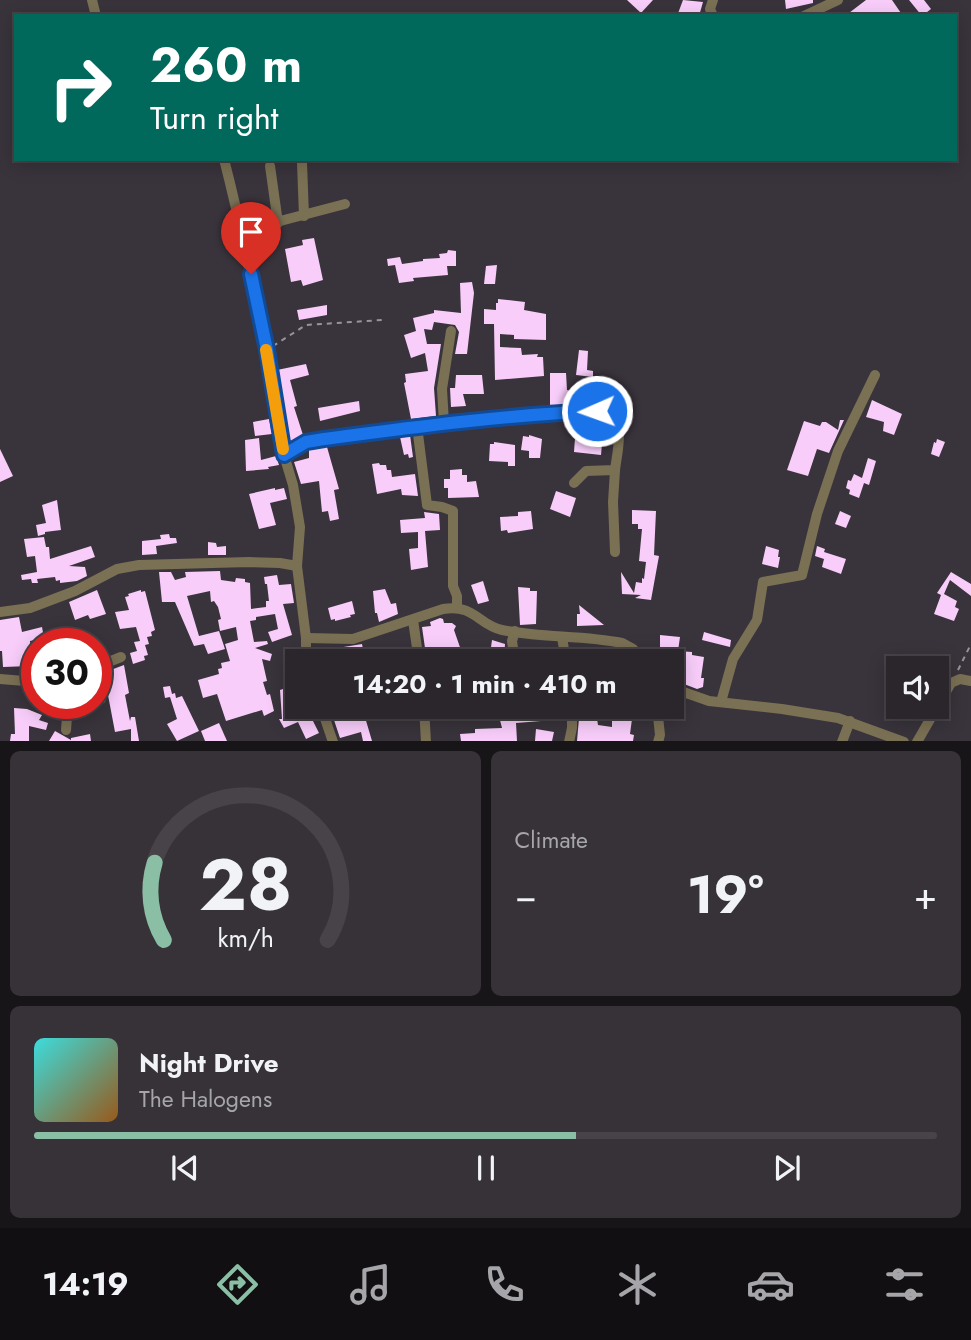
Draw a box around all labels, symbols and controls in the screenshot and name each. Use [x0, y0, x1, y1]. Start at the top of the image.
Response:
text: 260 m [150, 30, 302, 100]
icon: right [35, 42, 126, 133]
text: Turn right [150, 95, 279, 141]
pin [221, 202, 281, 274]
icon: arrive [232, 213, 270, 251]
position arrow [560, 374, 634, 448]
speed limit sign: 30 [21, 628, 112, 719]
map controls [886, 656, 949, 719]
button: sound [886, 656, 949, 719]
text: 14:20 · 1 min · 410 m [352, 665, 617, 703]
text: Climate [515, 823, 588, 857]
text: 28 [199, 832, 292, 937]
text: 19° [687, 857, 764, 933]
text: − [515, 868, 537, 923]
text: + [914, 868, 937, 923]
text: km/h [217, 919, 274, 955]
text: Night Drive [139, 1044, 279, 1082]
text: The Halogens [139, 1082, 272, 1116]
icon: previous [166, 1149, 204, 1187]
icon: pause [467, 1149, 505, 1187]
icon: next [768, 1149, 806, 1187]
icon: directions [213, 1260, 262, 1309]
icon: music [346, 1260, 395, 1309]
icon: phone [480, 1260, 529, 1309]
icon: climate [613, 1260, 662, 1309]
icon: car [746, 1260, 795, 1309]
icon: filters [880, 1260, 929, 1309]
text: 14:19 [42, 1261, 129, 1307]

